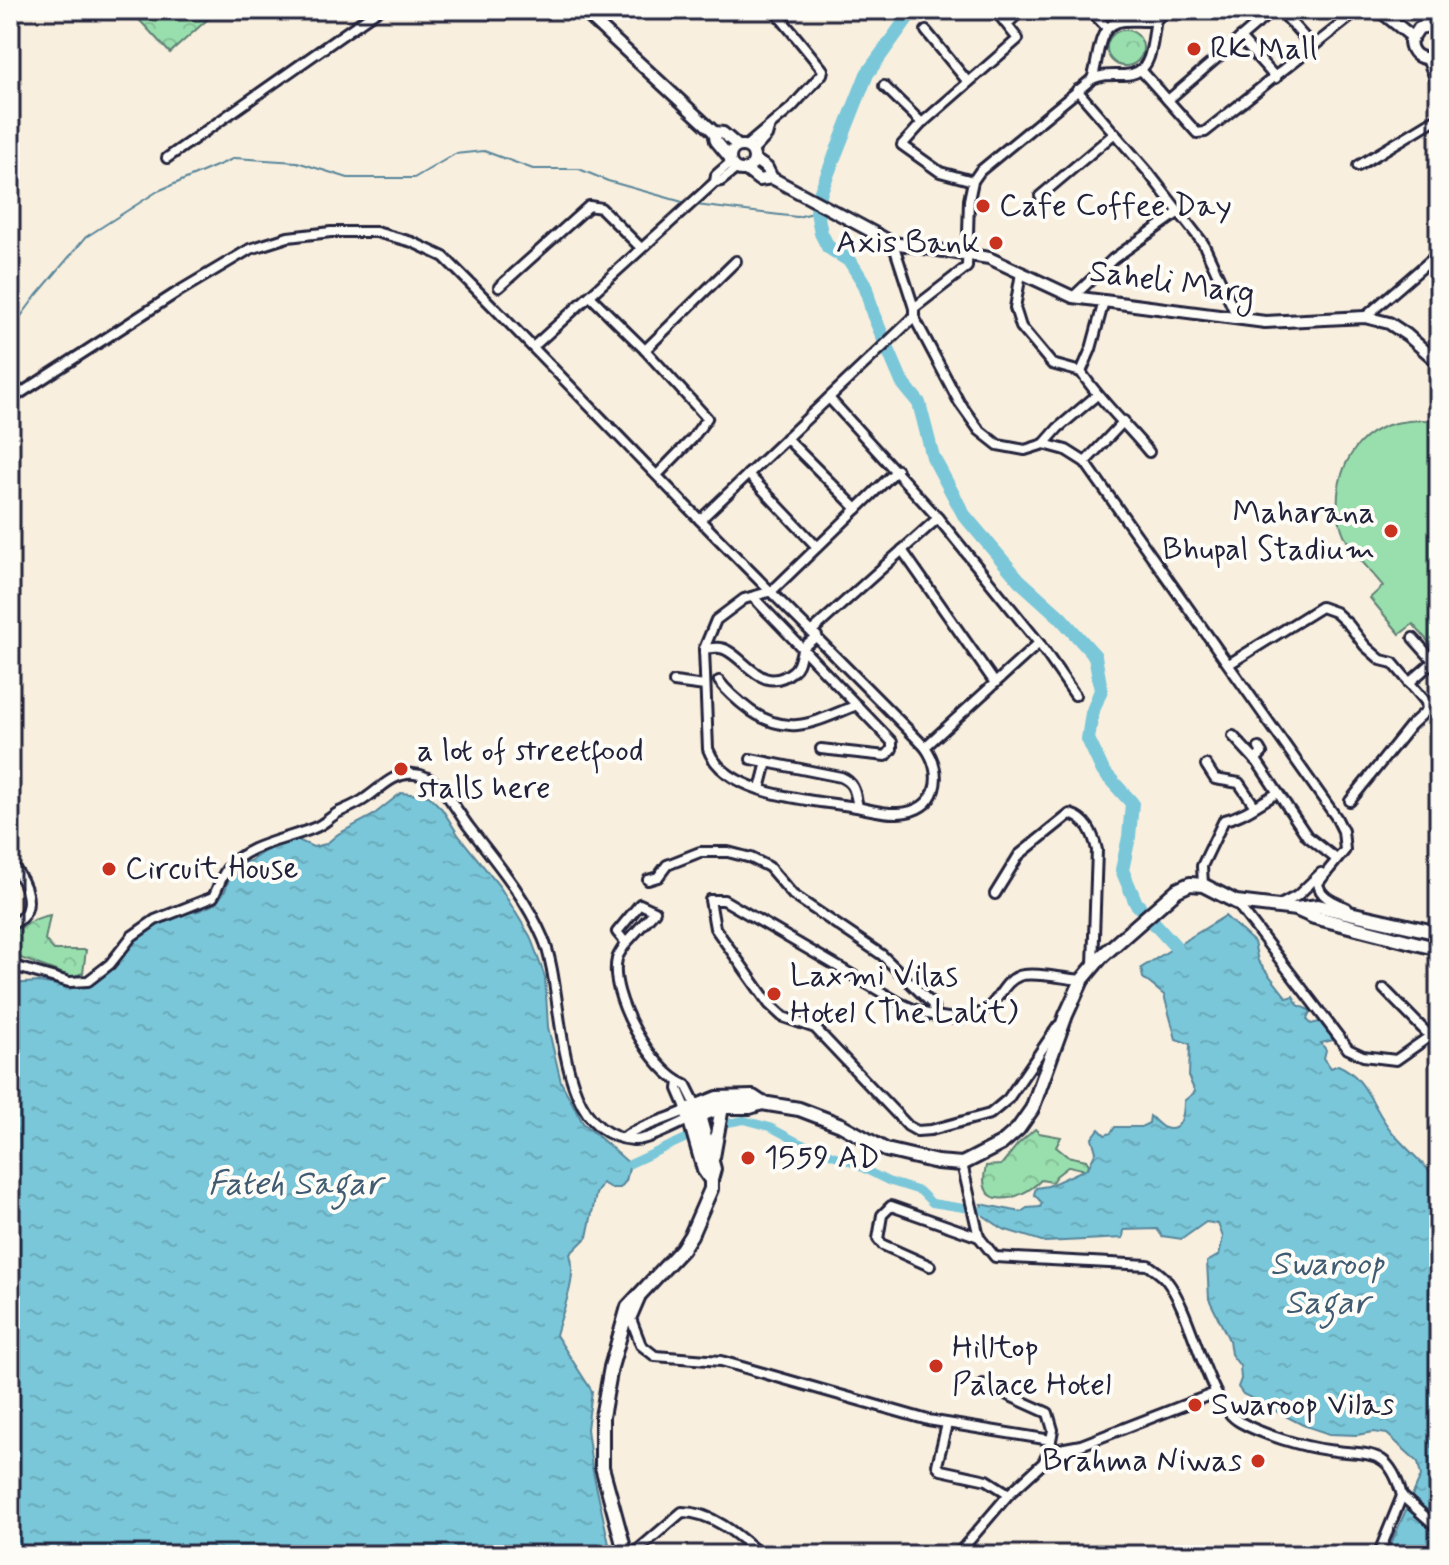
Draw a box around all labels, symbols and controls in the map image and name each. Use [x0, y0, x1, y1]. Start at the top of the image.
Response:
place label: RK Mall [1210, 28, 1317, 70]
marker: RK Mall [1185, 40, 1203, 58]
place label: Cafe Coffee Day [999, 185, 1232, 227]
marker: Cafe Coffee Day [974, 197, 992, 215]
place label: Axis Bank [836, 222, 980, 264]
marker: Axis Bank [987, 234, 1005, 252]
street label: Saheli Marg [1086, 251, 1257, 317]
place label: Maharana Bhupal Stadium [1162, 492, 1375, 571]
marker: Maharana Bhupal Stadium [1382, 522, 1400, 540]
place label: a lot of streetfood stalls here [417, 730, 644, 809]
marker: a lot of streetfood stalls here [392, 760, 410, 778]
place label: Circuit House [125, 848, 299, 890]
marker: Circuit House [100, 860, 118, 878]
place label: Laxmi Vilas Hotel (The Lalit) [790, 955, 1018, 1034]
marker: Laxmi Vilas Hotel (The Lalit) [765, 985, 783, 1003]
place label: 1559 AD [764, 1137, 880, 1179]
marker: 1559 AD [739, 1149, 757, 1167]
water label: Fateh Sagar [208, 1162, 387, 1210]
water label: Swaroop Sagar [1270, 1242, 1385, 1329]
place label: Hilltop Palace Hotel [952, 1327, 1111, 1406]
marker: Hilltop Palace Hotel [927, 1357, 945, 1375]
place label: Swaroop Vilas [1211, 1384, 1394, 1426]
marker: Swaroop Vilas [1186, 1396, 1204, 1414]
place label: Brahma Niwas [1042, 1440, 1242, 1482]
marker: Brahma Niwas [1249, 1452, 1267, 1470]

